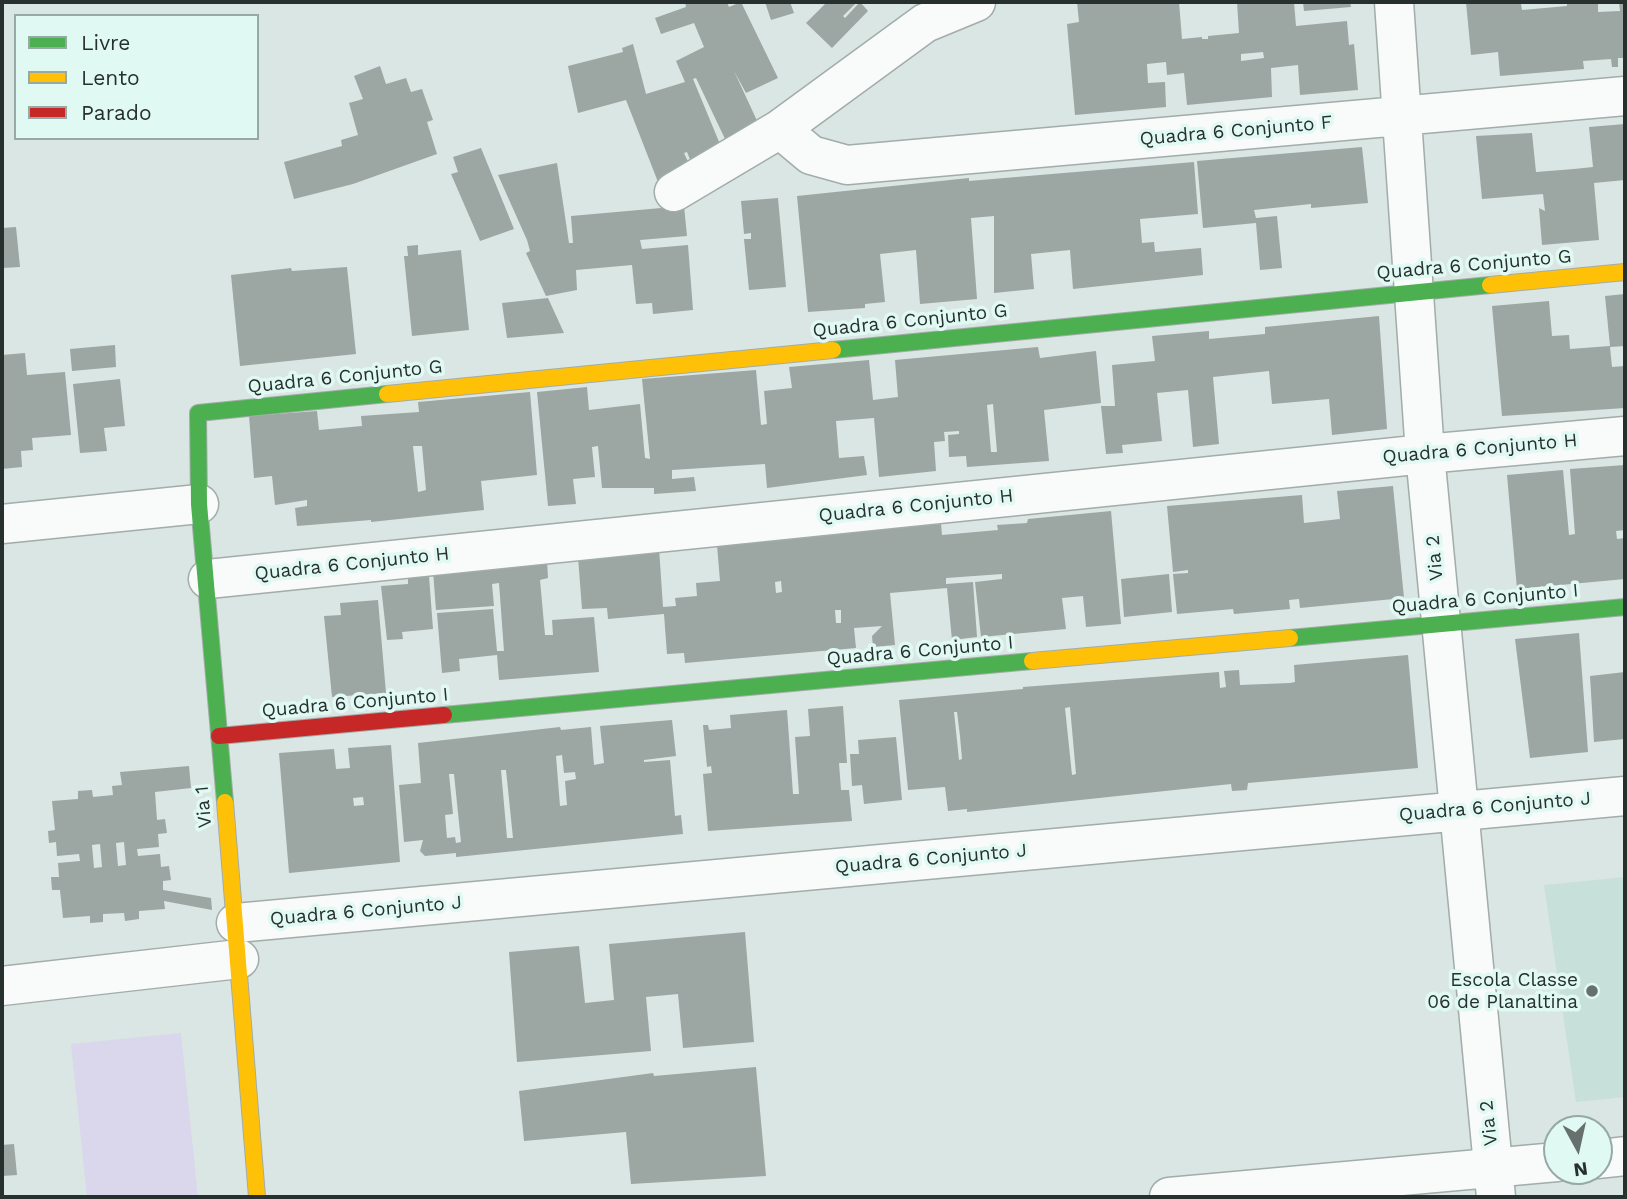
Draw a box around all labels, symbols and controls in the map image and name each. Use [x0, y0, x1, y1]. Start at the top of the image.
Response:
legend [14, 14, 259, 140]
text: Livre [81, 30, 130, 55]
text: Lento [81, 65, 140, 90]
text: Parado [81, 100, 152, 125]
street label: Quadra 6 Conjunto F [1139, 111, 1333, 151]
street label: Quadra 6 Conjunto G [1376, 245, 1572, 285]
street label: Quadra 6 Conjunto G [812, 299, 1008, 343]
street label: Quadra 6 Conjunto G [247, 355, 443, 399]
street label: Quadra 6 Conjunto H [1382, 429, 1578, 469]
street label: Quadra 6 Conjunto H [817, 484, 1015, 528]
street label: Via 2 [1422, 534, 1448, 582]
street label: Quadra 6 Conjunto H [253, 542, 451, 586]
street label: Quadra 6 Conjunto I [1391, 579, 1579, 619]
street label: Quadra 6 Conjunto I [826, 631, 1014, 671]
street label: Quadra 6 Conjunto I [261, 683, 449, 723]
street label: Via 1 [191, 785, 217, 829]
street label: Quadra 6 Conjunto J [1398, 787, 1592, 827]
street label: Quadra 6 Conjunto J [834, 839, 1028, 879]
street label: Quadra 6 Conjunto J [269, 891, 463, 931]
place label: Escola Classe 06 de Planaltina [1427, 969, 1578, 1013]
marker: Escola Classe 06 de Planaltina [1584, 983, 1600, 999]
street label: Via 2 [1475, 1099, 1503, 1147]
north arrow [1543, 1115, 1613, 1185]
text: N [1572, 1157, 1589, 1182]

